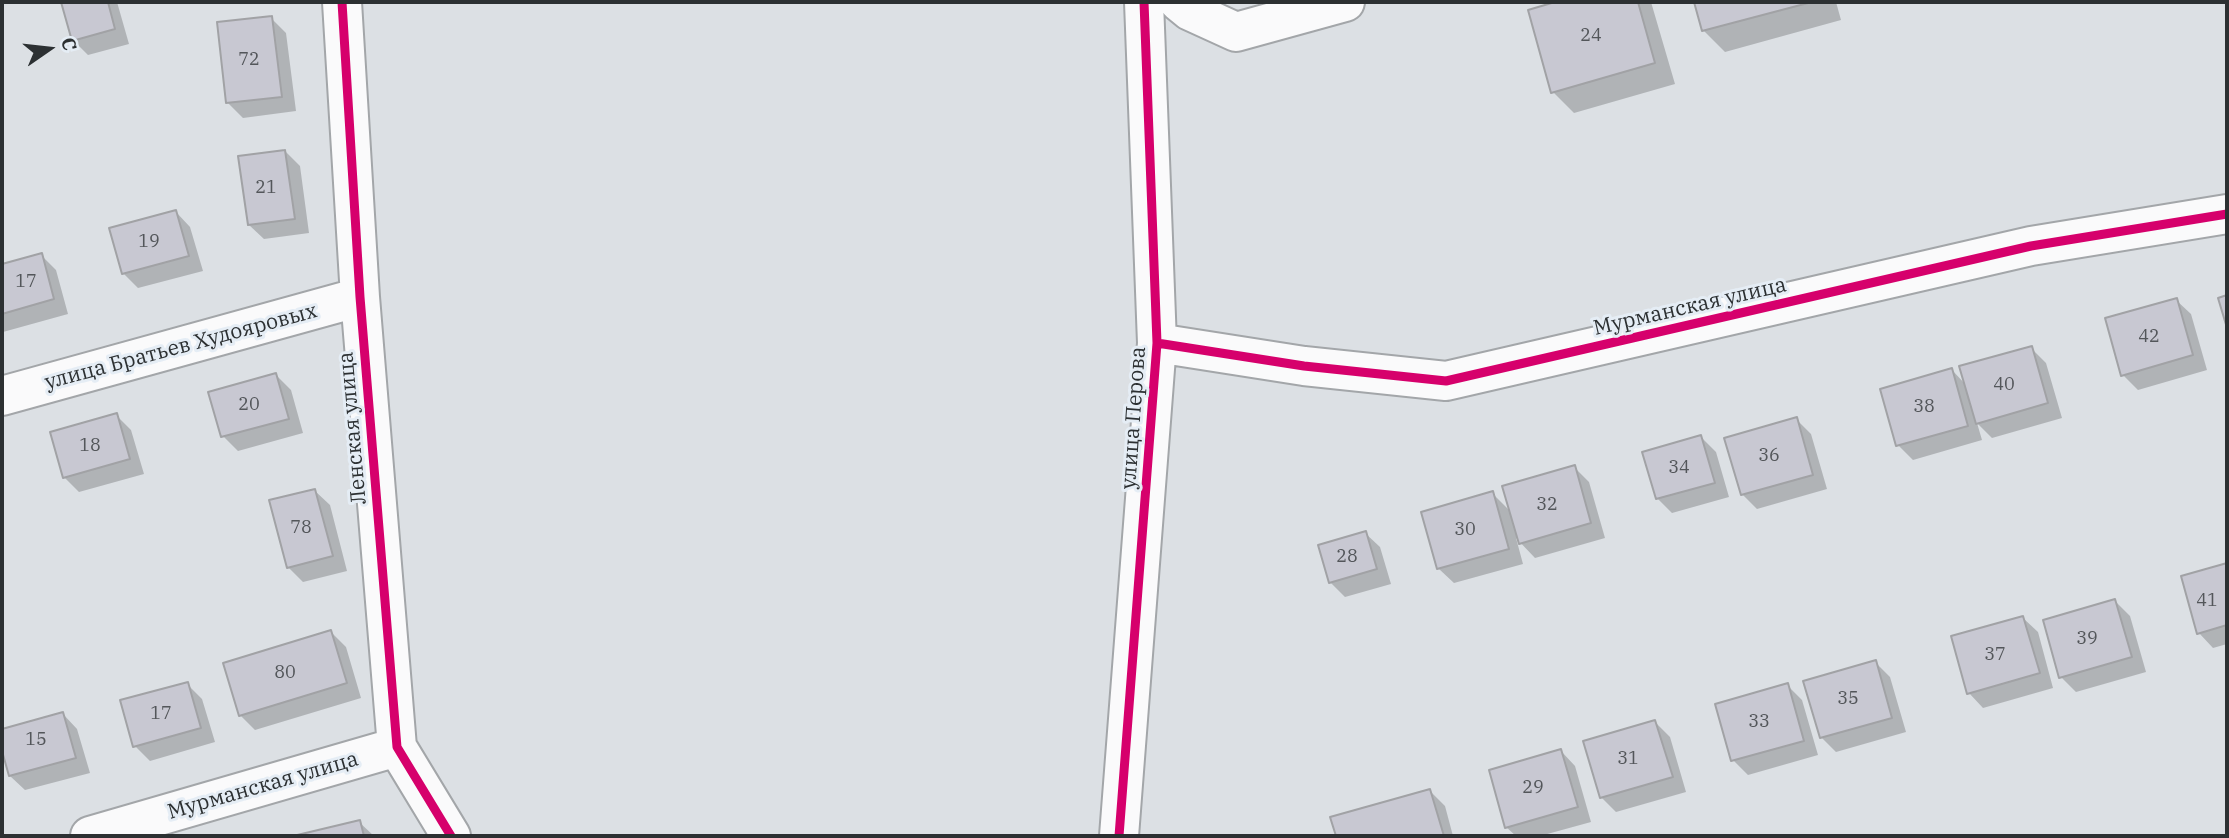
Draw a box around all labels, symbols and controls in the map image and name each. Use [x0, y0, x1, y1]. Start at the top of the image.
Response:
north arrow [14, 14, 84, 84]
house number: 24 [1580, 25, 1602, 47]
text: С [56, 35, 83, 53]
house number: 72 [238, 49, 260, 71]
house number: 21 [255, 177, 277, 199]
house number: 19 [138, 231, 160, 253]
house number: 17 [15, 271, 37, 293]
street label: Мурманская улица [1591, 273, 1789, 341]
street label: улица Братьев Худояровых [42, 298, 320, 396]
house number: 42 [2138, 326, 2160, 348]
street label: улица Перова [1116, 346, 1152, 490]
street label: Ленская улица [334, 351, 372, 505]
house number: 40 [1993, 374, 2015, 396]
house number: 20 [238, 394, 260, 416]
house number: 38 [1913, 396, 1935, 418]
house number: 18 [79, 435, 101, 457]
house number: 36 [1758, 445, 1780, 467]
house number: 34 [1668, 457, 1690, 479]
house number: 32 [1536, 494, 1558, 516]
house number: 78 [290, 517, 312, 539]
house number: 30 [1454, 519, 1476, 541]
house number: 28 [1336, 546, 1358, 568]
house number: 41 [2196, 590, 2218, 612]
house number: 39 [2076, 628, 2098, 650]
house number: 37 [1984, 644, 2006, 666]
house number: 80 [274, 662, 296, 684]
house number: 35 [1837, 688, 1859, 710]
house number: 17 [150, 703, 172, 725]
house number: 33 [1748, 711, 1770, 733]
house number: 15 [25, 729, 47, 751]
street label: Мурманская улица [165, 747, 361, 825]
house number: 31 [1617, 748, 1639, 770]
house number: 29 [1522, 777, 1544, 799]

